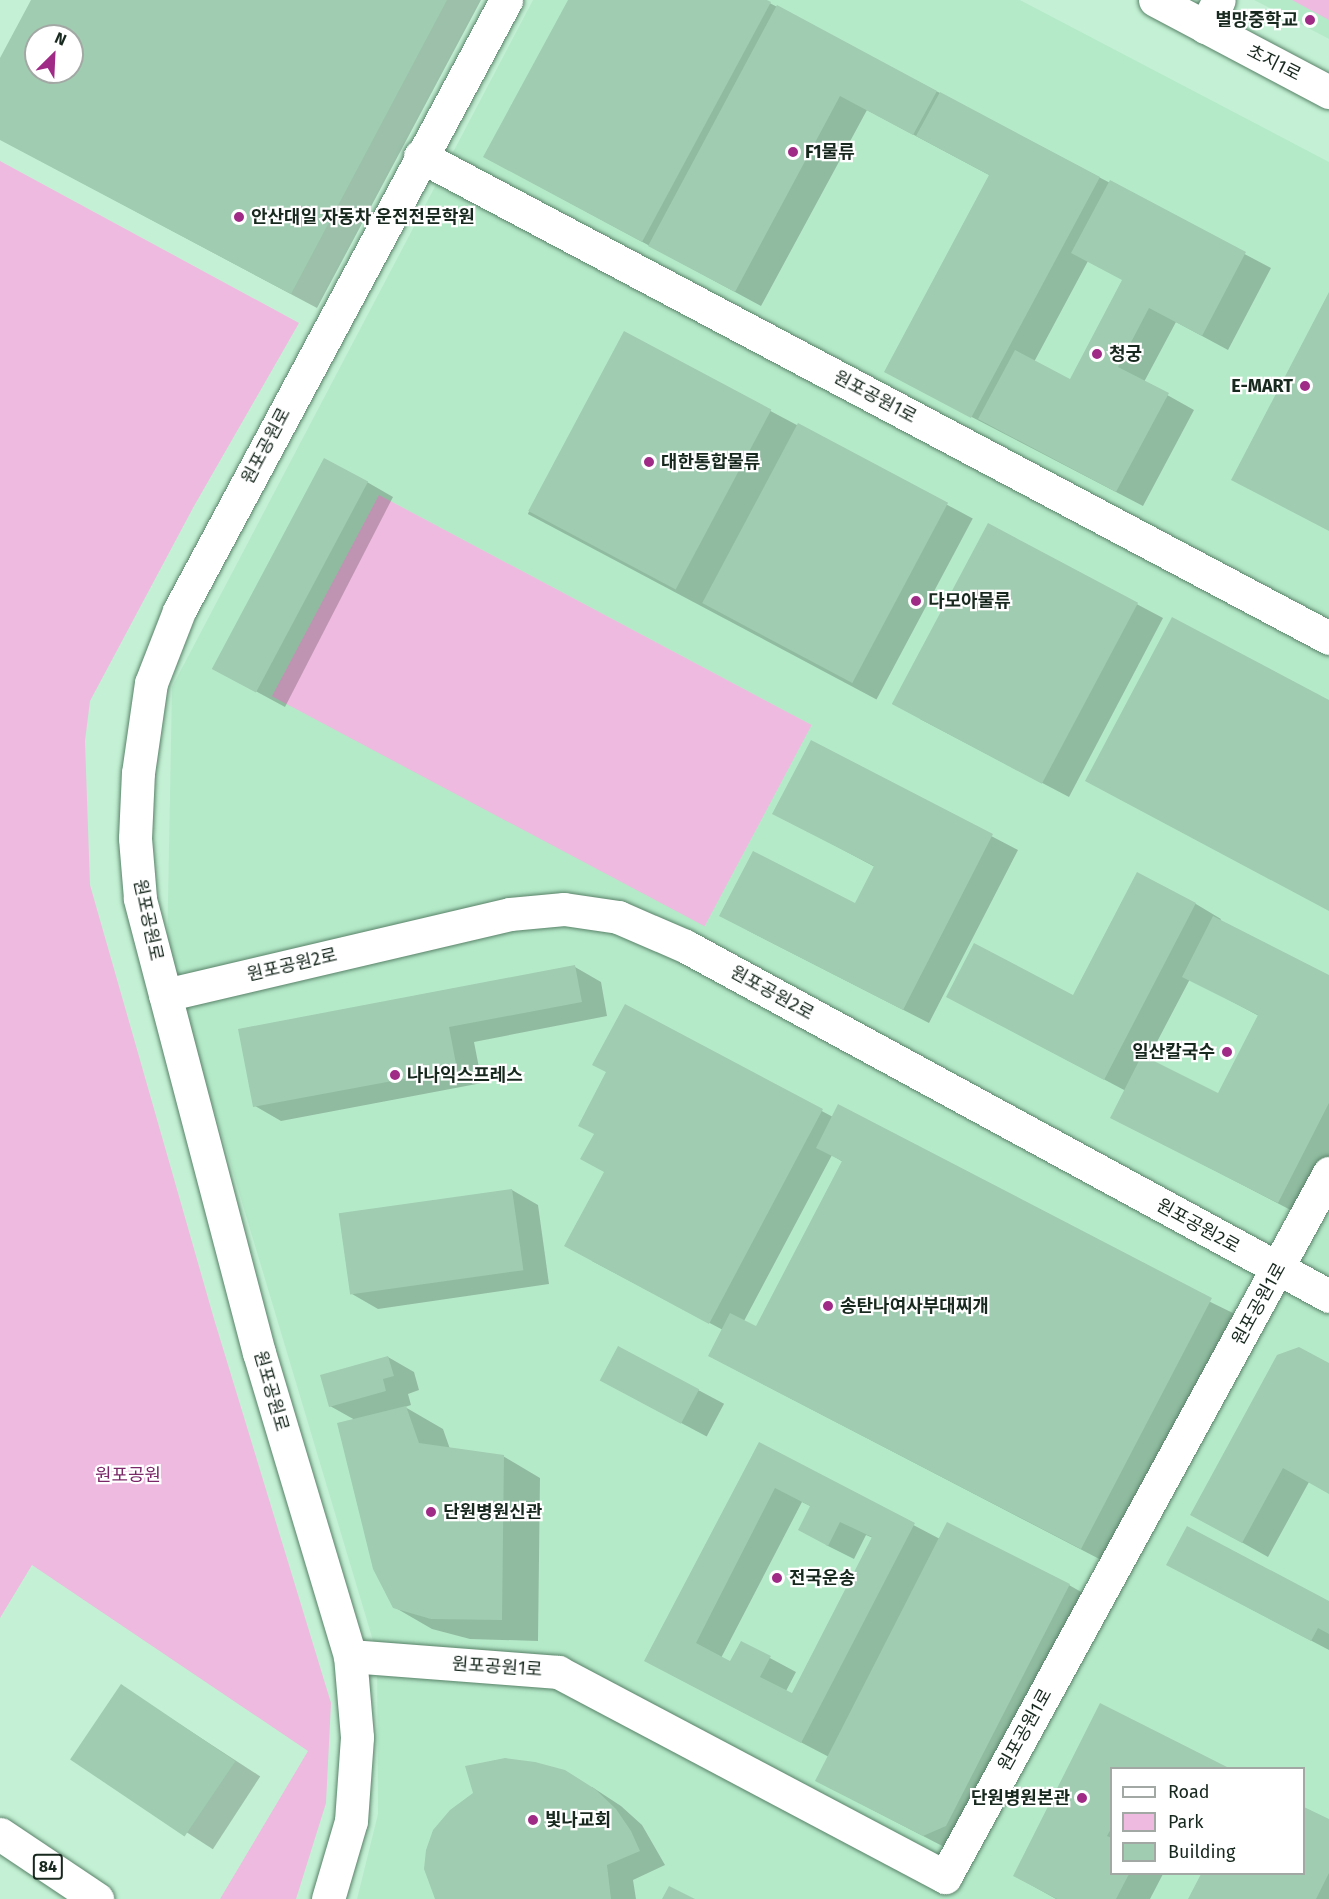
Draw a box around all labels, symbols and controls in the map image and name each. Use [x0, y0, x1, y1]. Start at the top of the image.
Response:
place label: 별망중학교 [1215, 9, 1298, 31]
marker: 별망중학교 [1303, 13, 1317, 27]
north arrow [24, 24, 84, 84]
text: N [52, 28, 69, 50]
street label: 초지1로 [1243, 40, 1305, 86]
place label: F1물류 [805, 141, 855, 163]
marker: F1물류 [786, 145, 800, 159]
place label: 안산대일 자동차 운전전문학원 [251, 206, 475, 228]
marker: 안산대일 자동차 운전전문학원 [232, 210, 246, 224]
place label: 청궁 [1109, 343, 1142, 365]
marker: 청궁 [1090, 347, 1104, 361]
street label: 원포공원1로 [830, 366, 920, 428]
place label: E-MART [1231, 375, 1293, 397]
marker: E-MART [1298, 379, 1312, 393]
street label: 원포공원로 [237, 404, 295, 488]
place label: 대한통합물류 [661, 451, 760, 473]
marker: 대한통합물류 [642, 455, 656, 469]
place label: 다모아물류 [928, 590, 1011, 612]
marker: 다모아물류 [909, 594, 923, 608]
street label: 원포공원로 [129, 877, 167, 963]
street label: 원포공원2로 [245, 944, 339, 986]
street label: 원포공원2로 [727, 961, 817, 1025]
place label: 일산칼국수 [1132, 1041, 1215, 1063]
marker: 일산칼국수 [1220, 1045, 1234, 1059]
place label: 나나익스프레스 [407, 1064, 523, 1086]
marker: 나나익스프레스 [388, 1068, 402, 1082]
street label: 원포공원2로 [1153, 1194, 1243, 1258]
street label: 원포공원1로 [1228, 1259, 1290, 1349]
place label: 송탄나여사부대찌개 [840, 1295, 989, 1317]
marker: 송탄나여사부대찌개 [821, 1299, 835, 1313]
street label: 원포공원로 [249, 1348, 293, 1434]
park label: 원포공원 [95, 1464, 161, 1486]
place label: 단원병원신관 [443, 1501, 542, 1523]
marker: 단원병원신관 [424, 1505, 438, 1519]
place label: 전국운송 [789, 1567, 855, 1589]
marker: 전국운송 [770, 1571, 784, 1585]
street label: 원포공원1로 [451, 1653, 543, 1681]
street label: 원포공원1로 [994, 1685, 1056, 1775]
legend [1110, 1767, 1305, 1875]
text: Road [1168, 1781, 1210, 1803]
place label: 단원병원본관 [971, 1787, 1070, 1809]
marker: 단원병원본관 [1075, 1791, 1089, 1805]
place label: 빛나교회 [545, 1809, 611, 1831]
text: Park [1168, 1811, 1203, 1833]
marker: 빛나교회 [526, 1813, 540, 1827]
text: Building [1168, 1841, 1235, 1863]
road number: 84 [32, 1854, 64, 1880]

